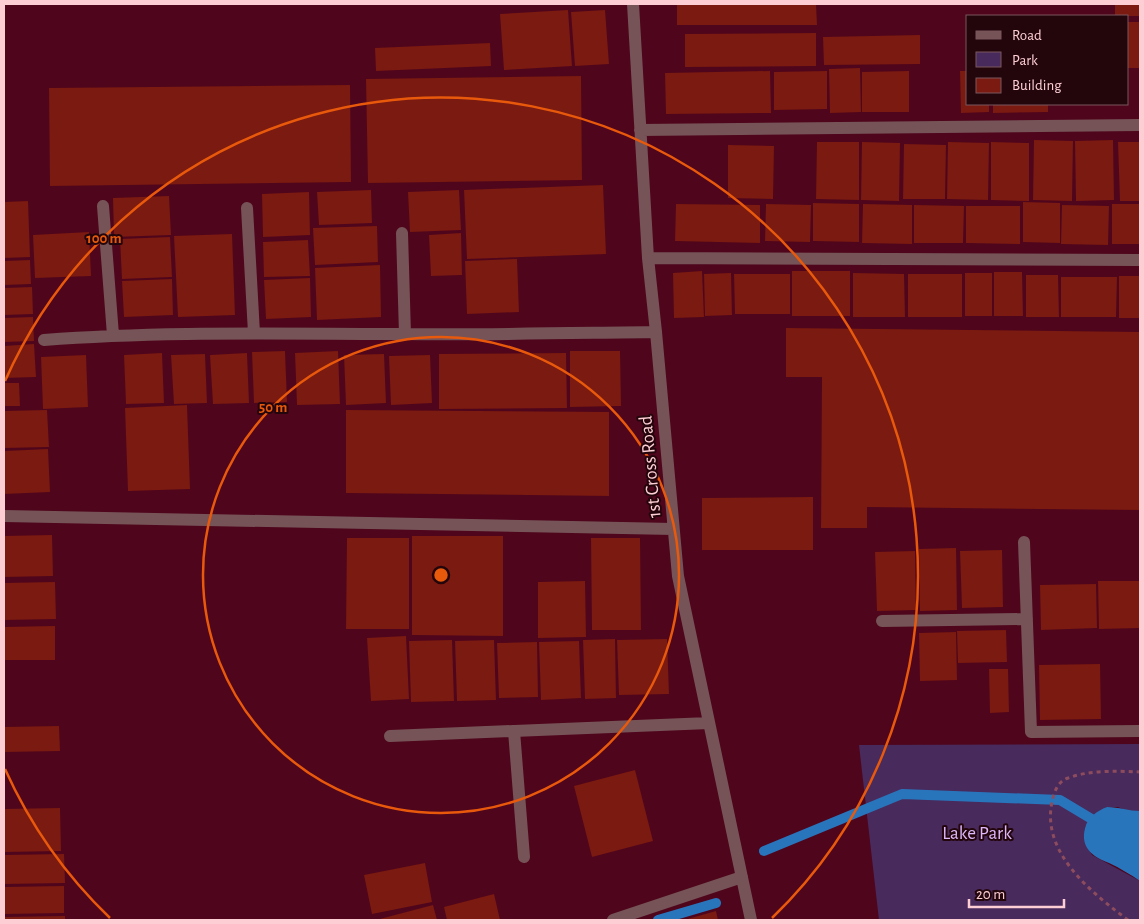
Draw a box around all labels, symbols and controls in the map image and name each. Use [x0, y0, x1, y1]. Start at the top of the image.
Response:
legend [966, 15, 1129, 105]
text: Road [1012, 28, 1042, 43]
text: Park [1012, 53, 1038, 68]
text: Building [1012, 78, 1062, 93]
text: 100 m [86, 231, 122, 246]
text: 50 m [259, 400, 287, 415]
street label: 1st Cross Road [637, 415, 664, 519]
centre of rings [432, 566, 450, 584]
park label: Lake Park [942, 824, 1012, 843]
scale bar [969, 876, 1064, 908]
text: 20 m [976, 887, 1005, 902]

